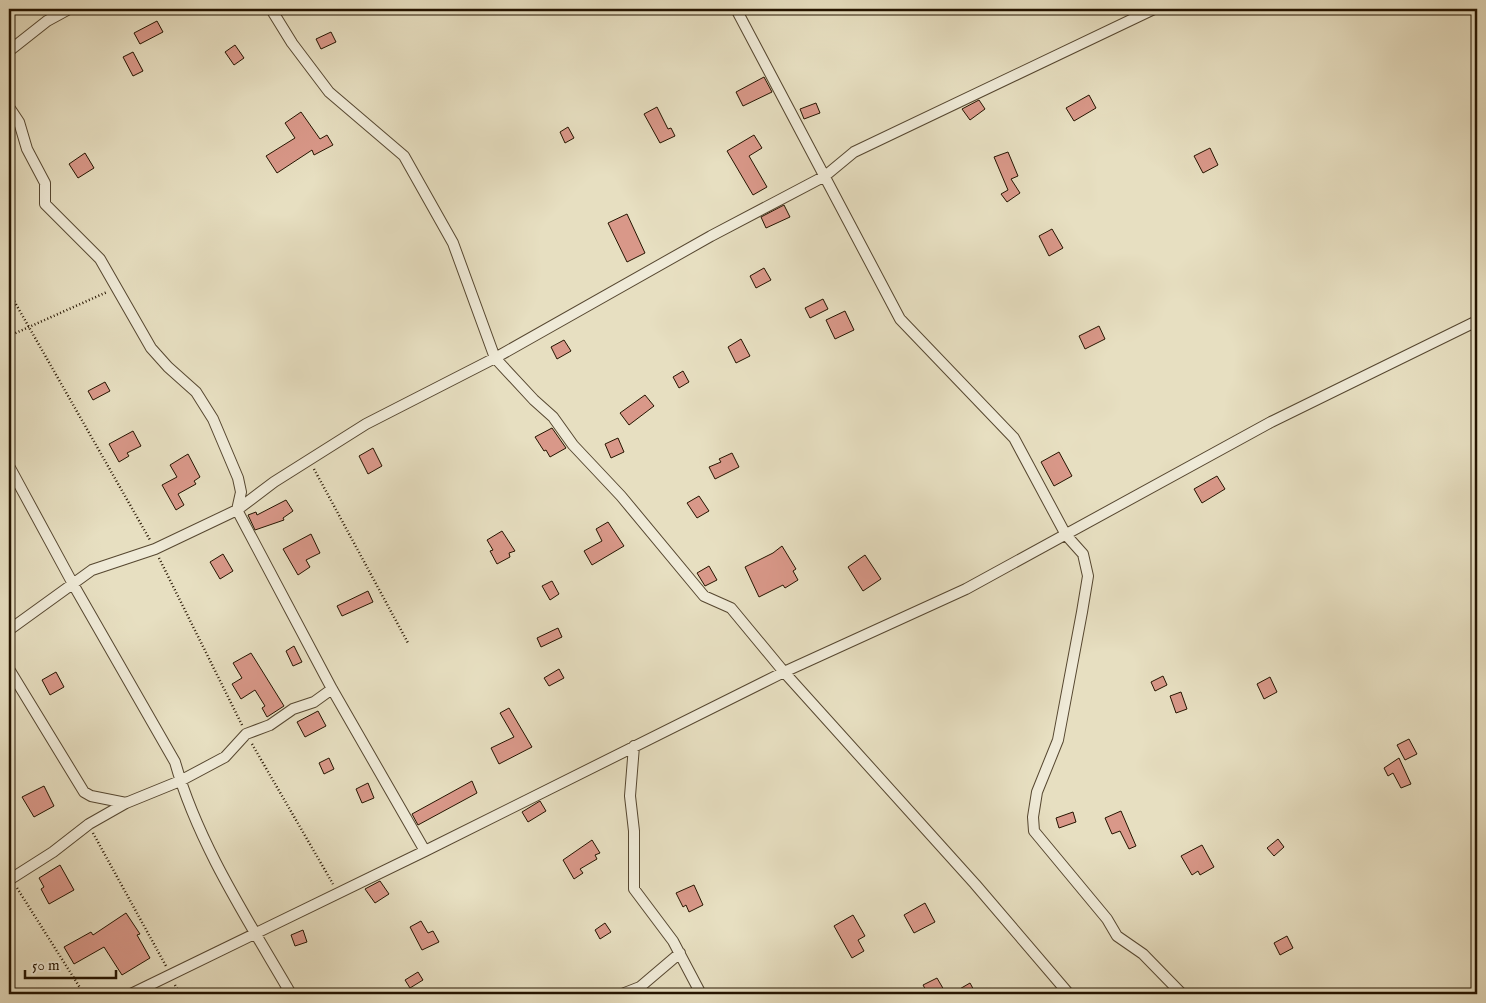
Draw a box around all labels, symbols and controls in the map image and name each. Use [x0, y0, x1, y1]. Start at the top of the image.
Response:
scale bar [25, 948, 116, 980]
text: 50 m [32, 956, 60, 975]

